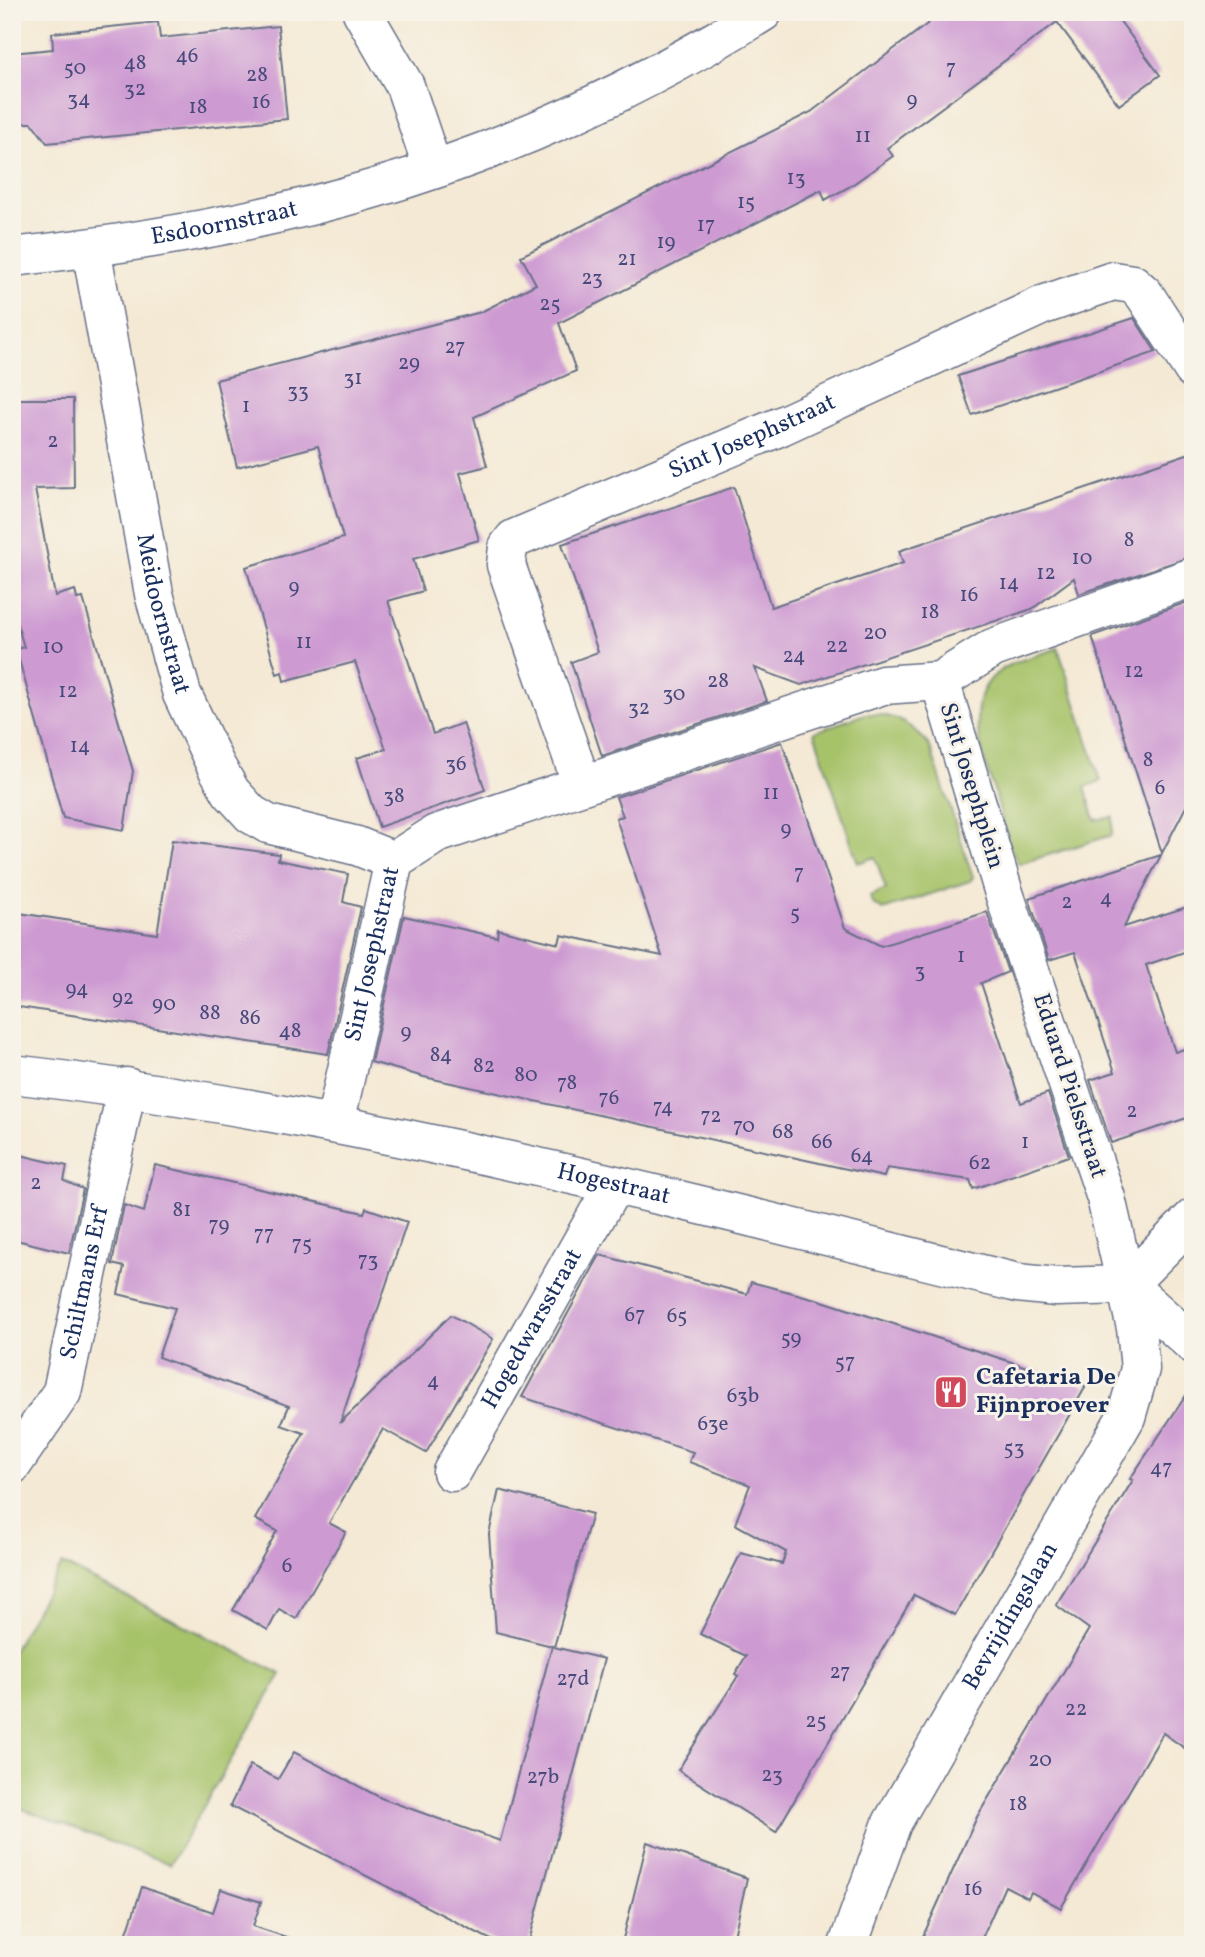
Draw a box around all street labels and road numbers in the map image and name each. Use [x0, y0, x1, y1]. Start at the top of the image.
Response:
street label: Esdoornstraat [148, 192, 301, 255]
street label: Sint Josephstraat [664, 386, 841, 489]
street label: Meidoornstraat [126, 531, 198, 698]
street label: Sint Josephplein [930, 699, 1012, 873]
street label: Sint Josephstraat [337, 863, 409, 1045]
street label: Eduard Pielsstraat [1023, 989, 1115, 1183]
street label: Hogestraat [554, 1155, 674, 1214]
street label: Schiltmans Erf [52, 1200, 119, 1363]
street label: Hogedwarsstraat [474, 1243, 592, 1416]
street label: Bevrijdingslaan [955, 1536, 1067, 1697]

